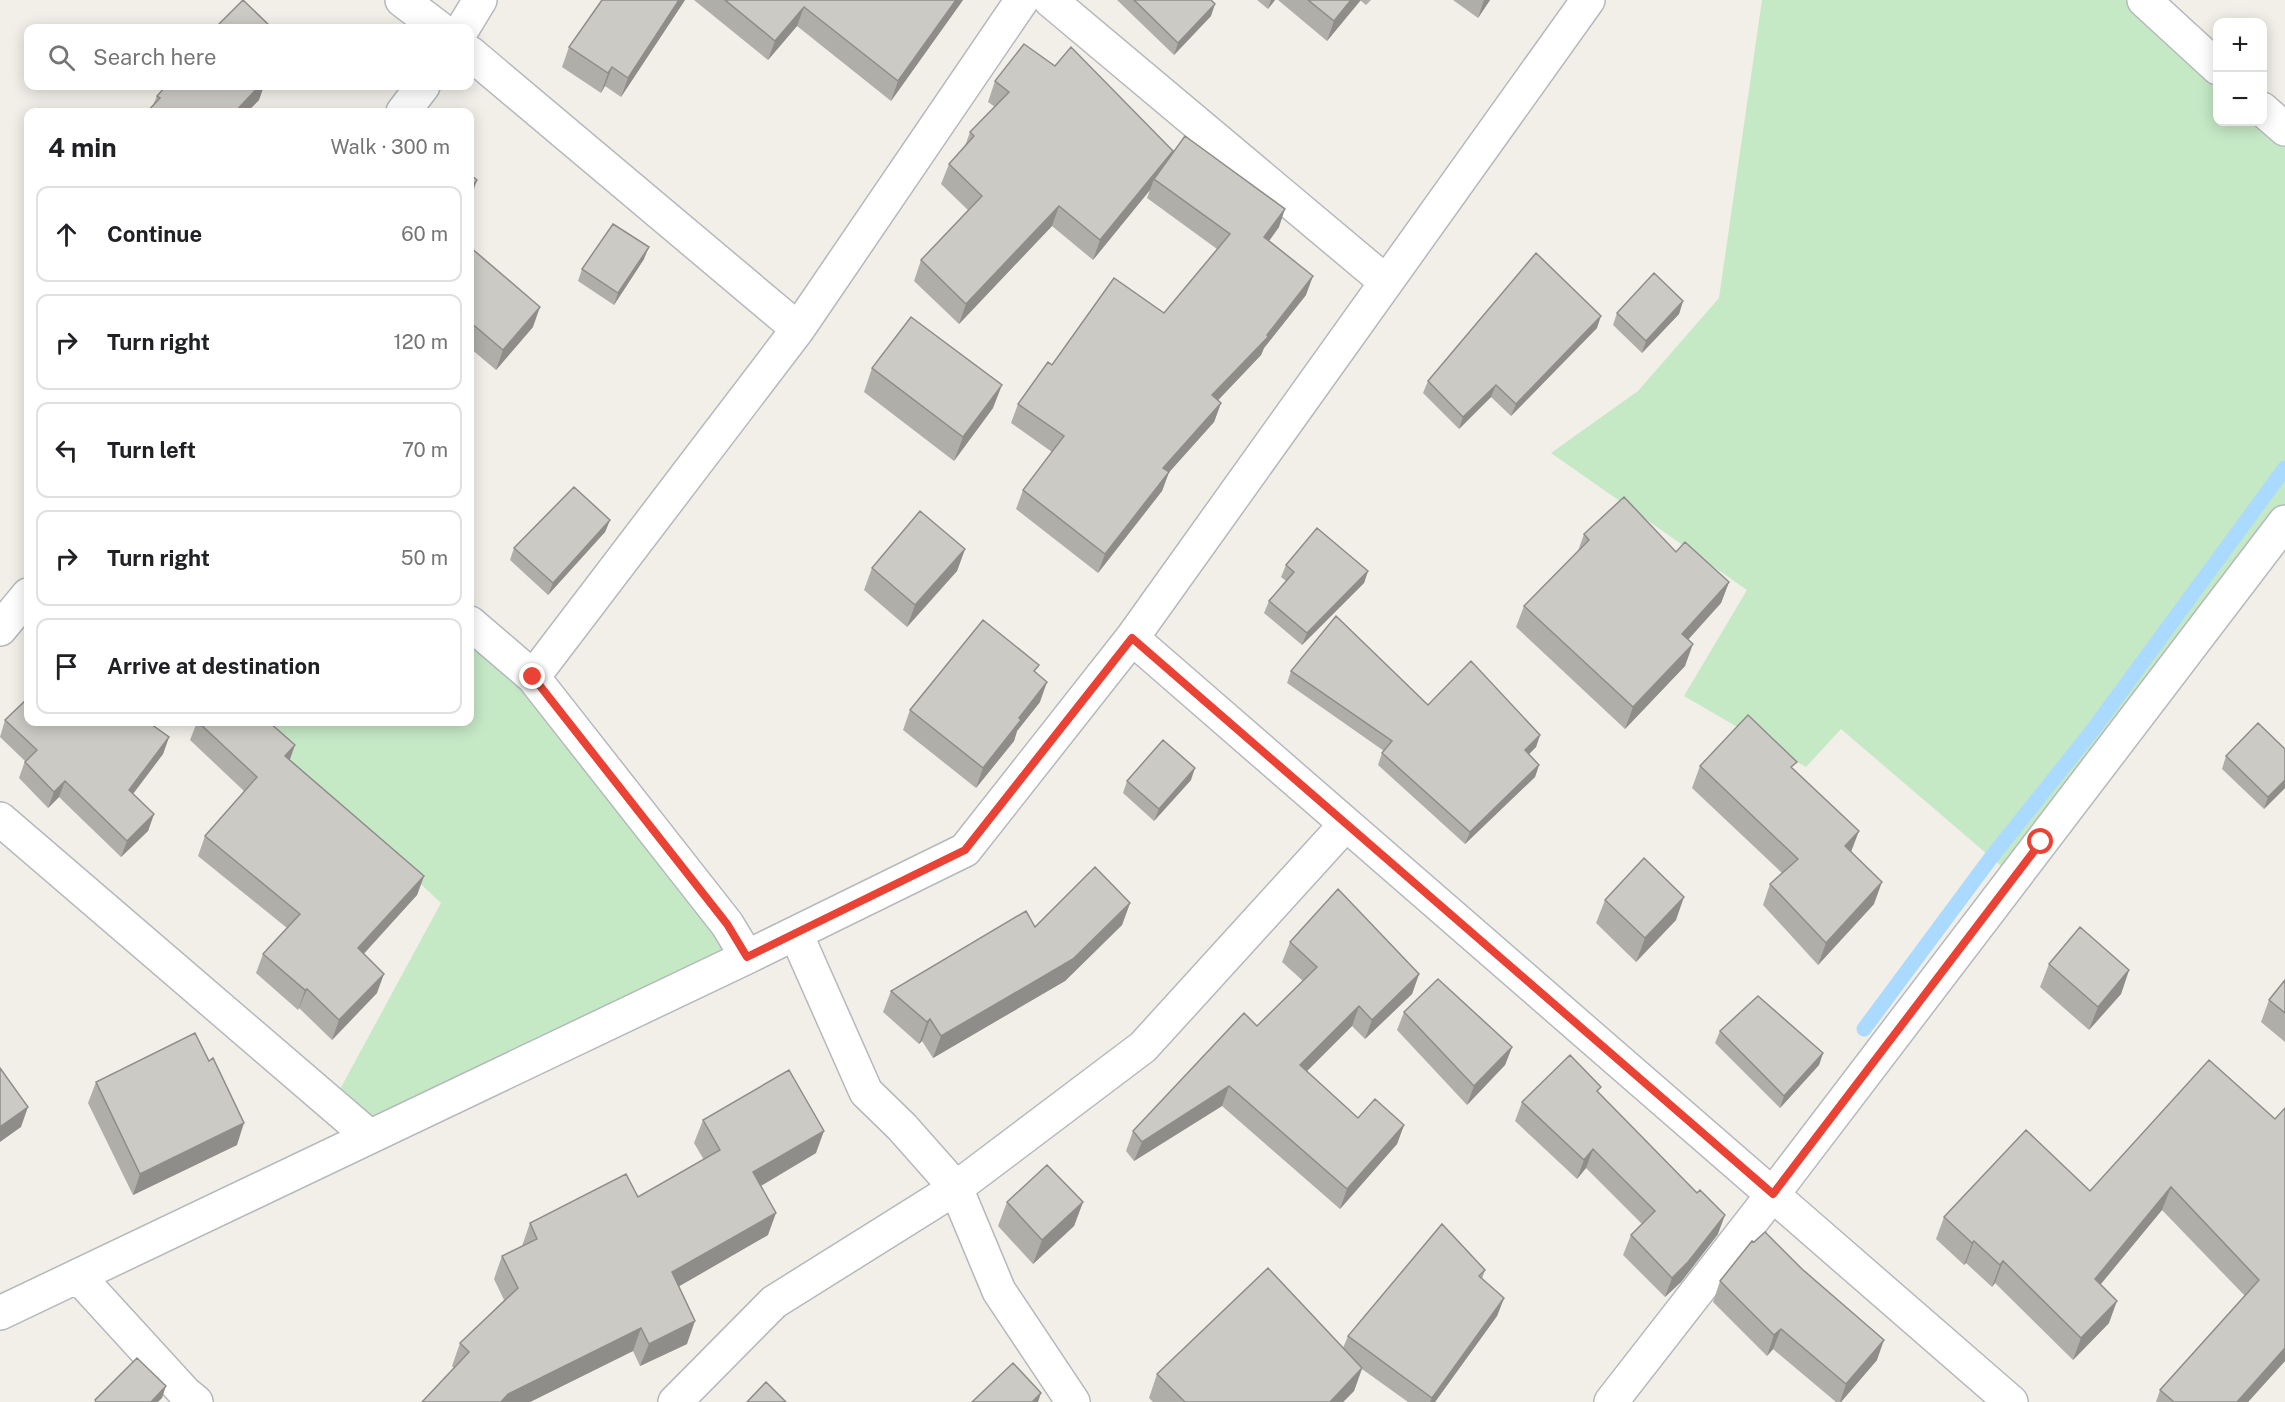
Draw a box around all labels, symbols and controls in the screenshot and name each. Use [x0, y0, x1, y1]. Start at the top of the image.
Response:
map controls [2213, 18, 2267, 126]
button: + [2213, 18, 2267, 72]
search box [24, 24, 474, 90]
icon: search [45, 41, 78, 74]
text: Search here [93, 44, 217, 70]
button: − [2213, 72, 2267, 126]
text: 4 min [48, 132, 117, 163]
text: Walk · 300 m [330, 135, 450, 159]
icon: ahead [50, 218, 83, 251]
text: Continue [107, 221, 202, 247]
text: 60 m [401, 222, 448, 246]
icon: right [50, 326, 83, 359]
text: Turn right [107, 329, 210, 355]
text: 120 m [394, 330, 448, 354]
icon: left [50, 434, 83, 467]
text: Turn left [107, 437, 196, 463]
text: 70 m [402, 438, 448, 462]
icon: right [50, 542, 83, 575]
text: Turn right [107, 545, 210, 571]
text: 50 m [401, 546, 448, 570]
icon: arrive [50, 650, 83, 683]
text: Arrive at destination [107, 653, 320, 679]
route end [519, 663, 545, 689]
route start [2027, 828, 2053, 854]

